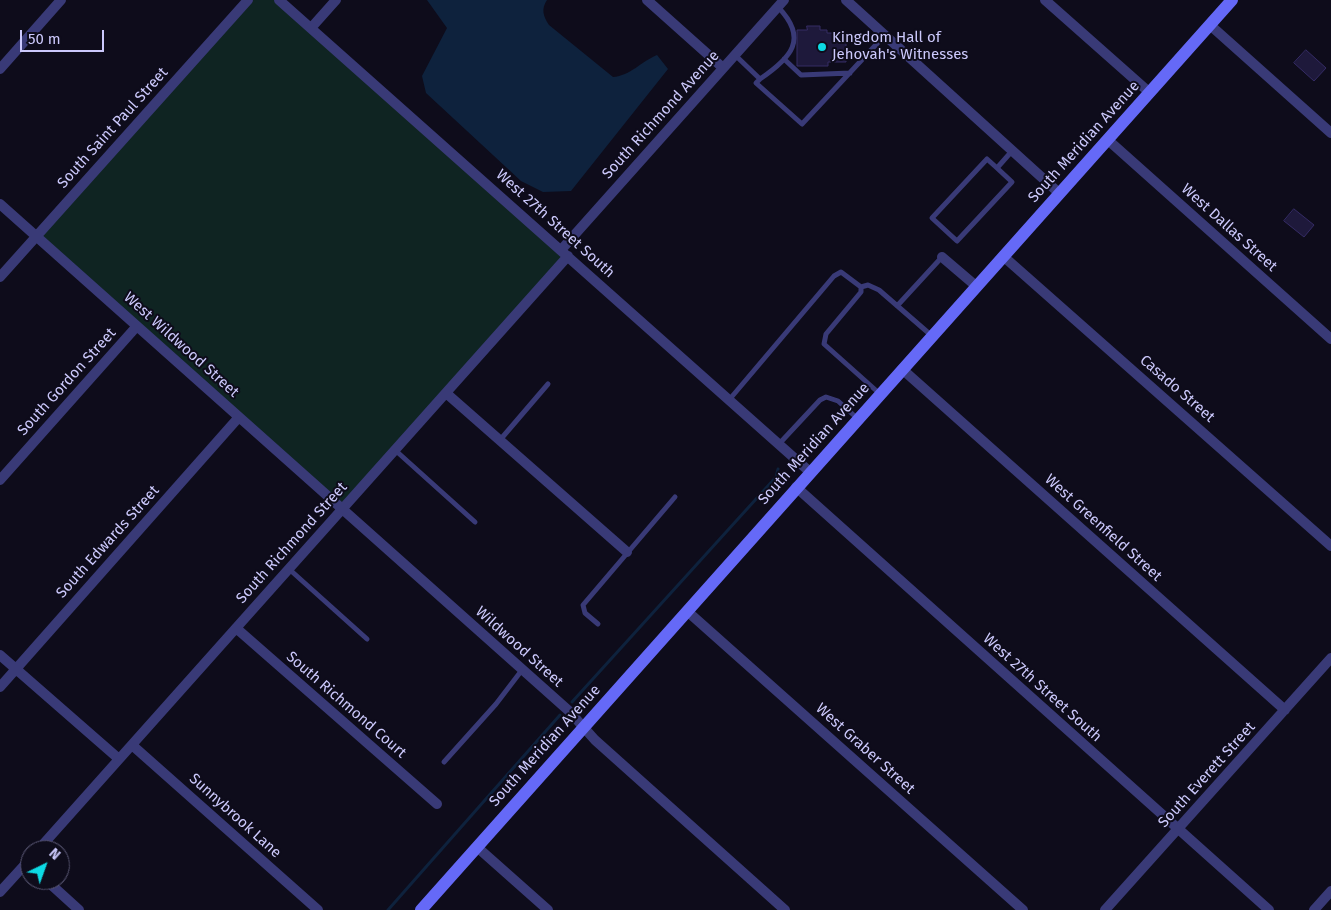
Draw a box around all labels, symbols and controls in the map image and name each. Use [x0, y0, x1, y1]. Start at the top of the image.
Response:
scale bar [22, 20, 106, 52]
place label: Kingdom Hall of Jehovah's Witnesses [832, 29, 968, 64]
text: 50 m [28, 30, 61, 48]
marker: Kingdom Hall of Jehovah's Witnesses [816, 41, 828, 53]
street label: South Richmond Avenue [599, 47, 723, 183]
street label: South Saint Paul Street [54, 64, 172, 192]
street label: South Meridian Avenue [1025, 77, 1143, 207]
street label: West 27th Street South [492, 166, 618, 282]
street label: West Dallas Street [1177, 180, 1281, 276]
street label: West Wildwood Street [120, 289, 242, 401]
street label: South Gordon Street [14, 324, 120, 440]
street label: Casado Street [1136, 351, 1218, 427]
street label: South Meridian Avenue [755, 379, 873, 509]
street label: West Greenfield Street [1041, 471, 1165, 585]
street label: South Richmond Street [233, 479, 351, 607]
street label: South Edwards Street [53, 482, 163, 602]
street label: Wildwood Street [471, 603, 567, 691]
street label: West 27th Street South [979, 630, 1105, 746]
street label: South Richmond Court [282, 648, 410, 762]
street label: South Meridian Avenue [486, 681, 604, 811]
street label: West Graber Street [812, 700, 918, 798]
street label: South Everett Street [1155, 718, 1259, 832]
street label: Sunnybrook Lane [185, 770, 285, 862]
north arrow [20, 840, 70, 890]
text: N [46, 845, 64, 864]

